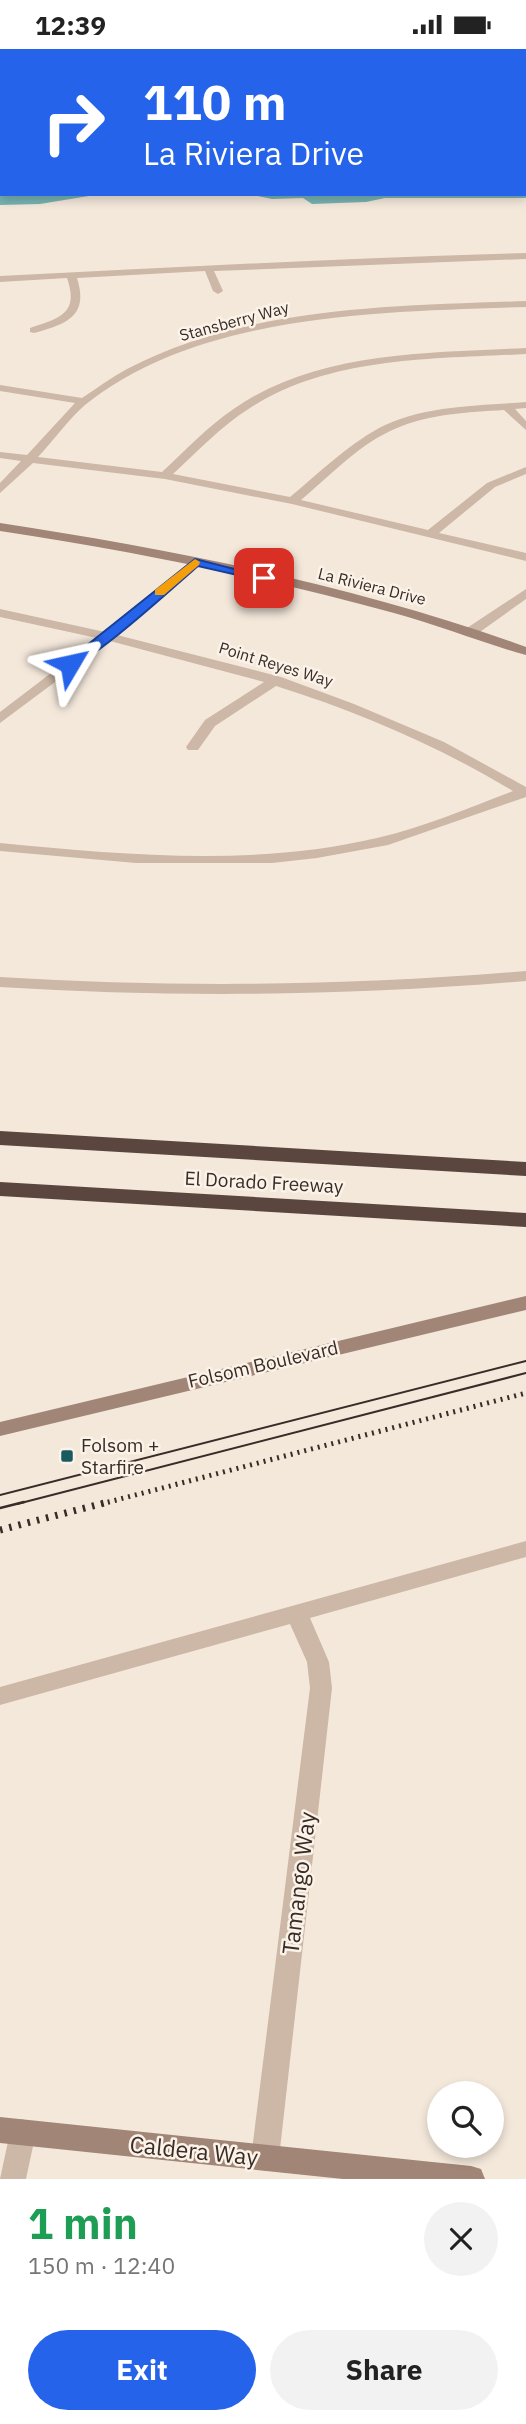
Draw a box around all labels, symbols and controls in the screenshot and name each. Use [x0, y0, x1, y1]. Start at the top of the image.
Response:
text: 12:39 [35, 8, 106, 42]
text: 110 m [143, 70, 287, 133]
icon: right [28, 77, 119, 168]
text: La Riviera Drive [143, 132, 364, 174]
street label: Stansberry Way [177, 297, 291, 345]
pin [234, 548, 294, 608]
icon: arrive [245, 559, 283, 597]
street label: La Riviera Drive [316, 563, 428, 609]
position arrow [33, 627, 107, 701]
street label: Point Reyes Way [216, 637, 336, 691]
street label: El Dorado Freeway [184, 1166, 345, 1198]
street label: Folsom Boulevard [186, 1335, 340, 1393]
place label: Folsom + Starfire [81, 1433, 159, 1479]
marker: Folsom + Starfire [59, 1448, 75, 1464]
street label: Tamango Way [274, 1809, 322, 1956]
map controls [427, 2081, 504, 2158]
button: search [427, 2081, 504, 2158]
street label: Caldera Way [128, 2128, 260, 2172]
text: 1 min [28, 2196, 138, 2251]
button: close [424, 2202, 498, 2276]
text: 150 m · 12:40 [28, 2250, 175, 2280]
button: Exit [28, 2330, 256, 2410]
button: Share [270, 2330, 498, 2410]

